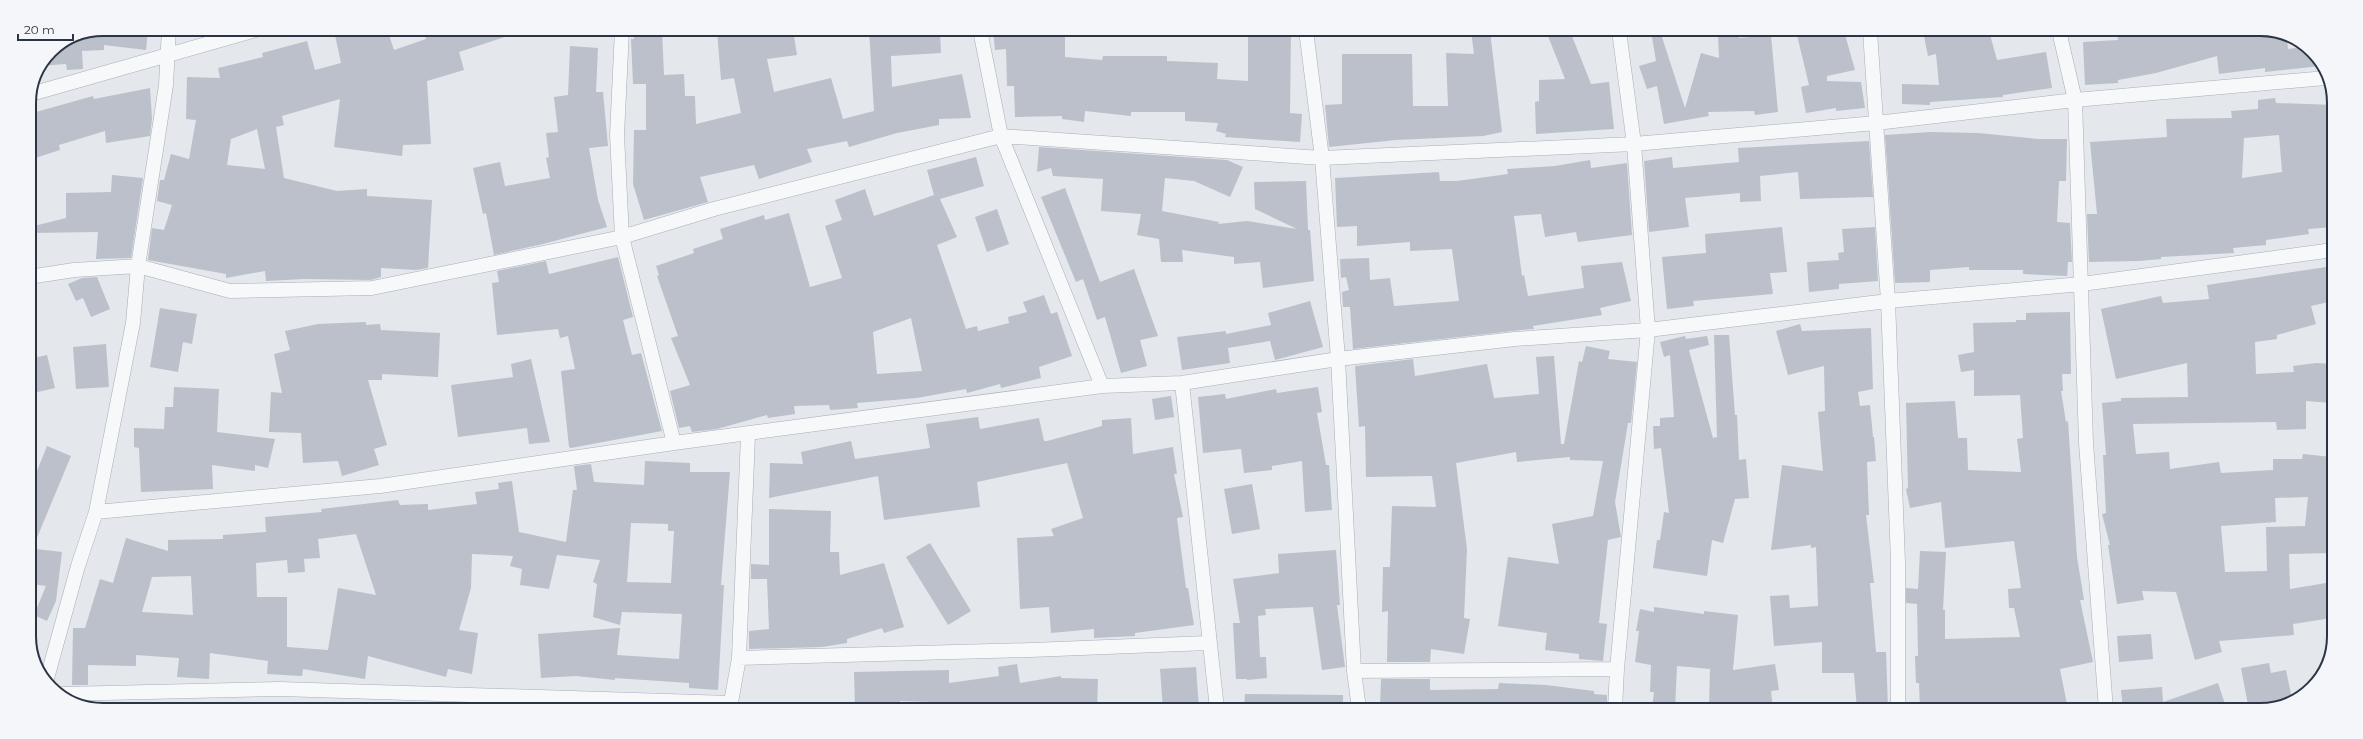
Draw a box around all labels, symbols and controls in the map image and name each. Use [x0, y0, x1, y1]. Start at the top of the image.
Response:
scale bar [18, 16, 73, 42]
text: 20 m [24, 22, 55, 37]

